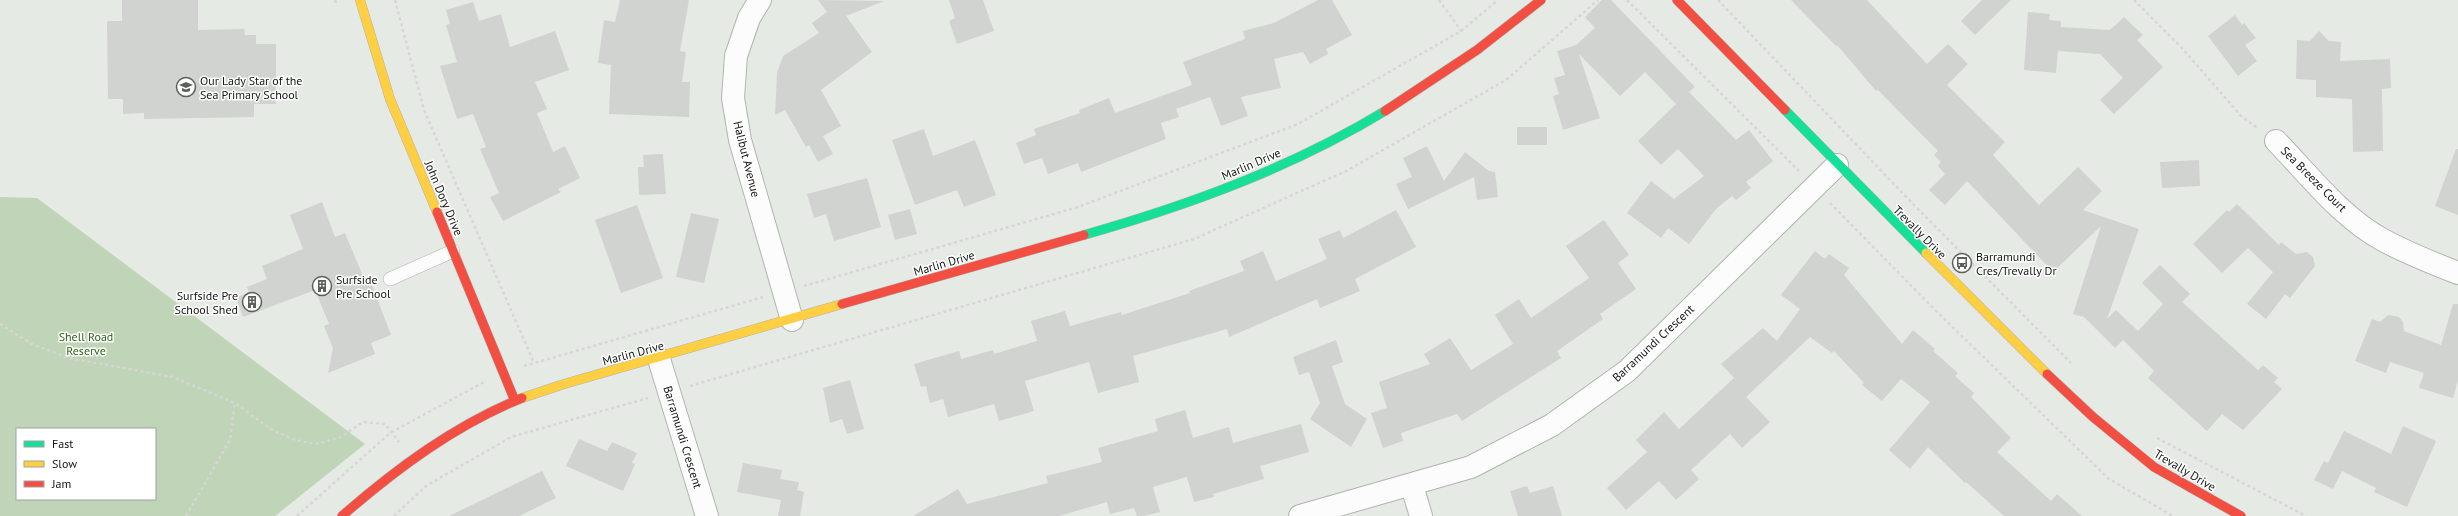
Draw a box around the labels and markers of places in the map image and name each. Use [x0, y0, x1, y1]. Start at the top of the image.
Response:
place label: Our Lady Star of the Sea Primary School [200, 73, 302, 102]
school or university icon: Our Lady Star of the Sea Primary School [175, 76, 197, 98]
place label: Barramundi Cres/Trevally Dr [1976, 249, 2056, 278]
bus stop icon: Barramundi Cres/Trevally Dr [1951, 252, 1973, 274]
place label: Surfside Pre School [336, 272, 391, 301]
building icon: Surfside Pre School [311, 275, 333, 297]
place label: Surfside Pre School Shed [175, 288, 238, 317]
building icon: Surfside Pre School Shed [241, 291, 263, 313]

